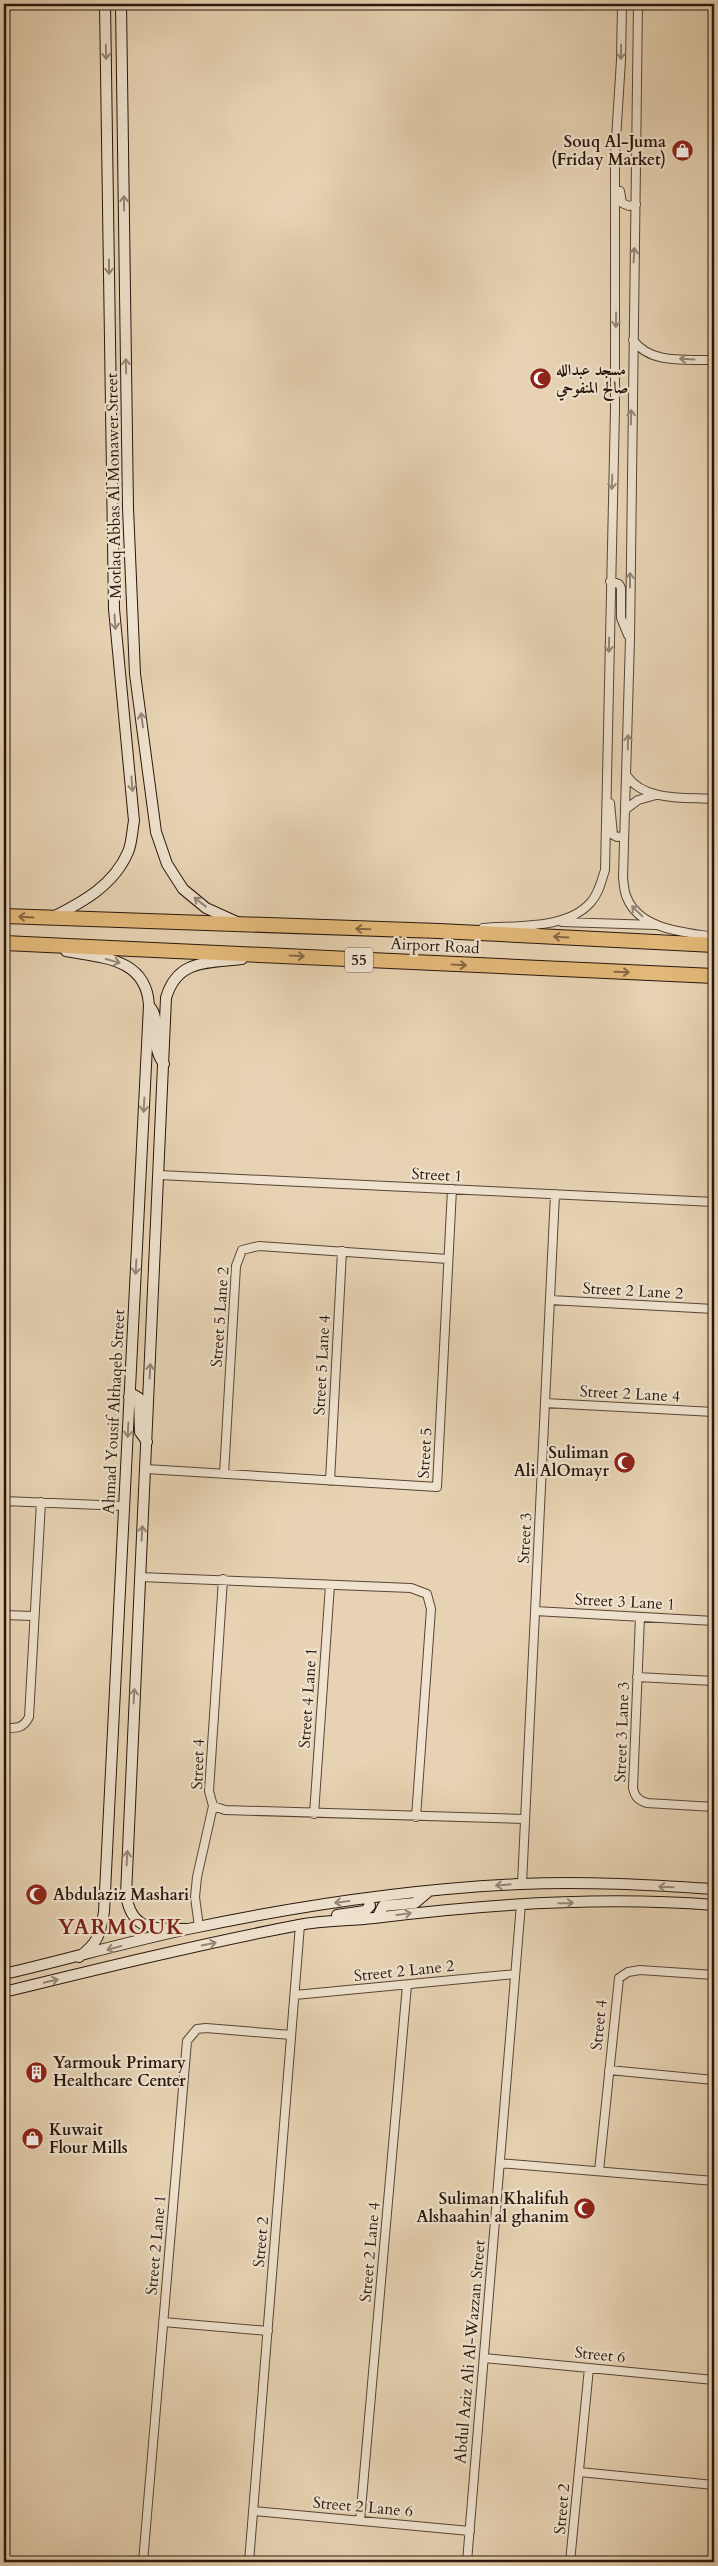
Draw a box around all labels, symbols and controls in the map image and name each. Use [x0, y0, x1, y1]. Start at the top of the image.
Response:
one-way arrow [102, 44, 111, 60]
one-way arrow [616, 44, 626, 60]
place label: Souq Al-Juma (Friday Market) [551, 131, 666, 171]
shop icon: Souq Al-Juma (Friday Market) [670, 139, 694, 163]
one-way arrow [119, 196, 129, 212]
one-way arrow [629, 247, 638, 263]
one-way arrow [104, 259, 114, 275]
one-way arrow [611, 312, 620, 328]
one-way arrow [679, 354, 695, 363]
one-way arrow [122, 358, 131, 374]
place label: مسجد عبدالله صالح المنفوحي [555, 359, 628, 401]
mosque icon: مسجد عبدالله صالح المنفوحي [528, 367, 552, 391]
street label: Motlaq Abbas Al Monawer Street [101, 373, 127, 599]
one-way arrow [626, 410, 636, 426]
one-way arrow [608, 474, 617, 490]
one-way arrow [625, 572, 635, 588]
one-way arrow [110, 614, 119, 630]
one-way arrow [604, 636, 613, 652]
one-way arrow [137, 713, 147, 729]
one-way arrow [623, 735, 633, 751]
one-way arrow [127, 776, 136, 792]
one-way arrow [193, 897, 206, 908]
one-way arrow [631, 905, 644, 917]
one-way arrow [18, 912, 34, 921]
one-way arrow [356, 924, 372, 933]
street label: Airport Road [390, 933, 481, 959]
one-way arrow [553, 933, 569, 942]
road number: 55 [345, 948, 373, 972]
one-way arrow [289, 952, 305, 961]
one-way arrow [104, 957, 120, 966]
one-way arrow [451, 960, 467, 969]
one-way arrow [614, 968, 630, 977]
one-way arrow [139, 1097, 148, 1113]
street label: Street 1 [411, 1163, 463, 1187]
one-way arrow [131, 1259, 140, 1275]
street label: Street 5 Lane 2 [206, 1266, 234, 1368]
street label: Street 2 Lane 2 [582, 1277, 684, 1305]
street label: Ahmad Yousif Althaqeb Street [98, 1309, 130, 1515]
street label: Street 5 Lane 4 [308, 1314, 336, 1416]
one-way arrow [145, 1363, 155, 1380]
street label: Street 2 Lane 4 [579, 1380, 681, 1408]
one-way arrow [123, 1421, 132, 1437]
street label: Street 5 [413, 1427, 437, 1479]
place label: Suliman Ali AlOmayr [514, 1442, 610, 1482]
mosque icon: Suliman Ali AlOmayr [613, 1450, 637, 1474]
street label: Street 3 [513, 1512, 537, 1564]
one-way arrow [138, 1525, 147, 1541]
street label: Street 3 Lane 1 [574, 1588, 676, 1616]
street label: Street 4 Lane 1 [294, 1647, 322, 1749]
street label: Street 3 Lane 3 [609, 1681, 635, 1783]
one-way arrow [130, 1688, 139, 1704]
street label: Street 4 [186, 1738, 210, 1790]
one-way arrow [122, 1850, 131, 1866]
one-way arrow [495, 1881, 511, 1890]
one-way arrow [658, 1882, 674, 1892]
mosque icon: Abdulaziz Mashari [25, 1883, 49, 1907]
place label: Abdulaziz Mashari [53, 1884, 189, 1906]
one-way arrow [334, 1898, 350, 1908]
one-way arrow [558, 1898, 574, 1908]
one-way arrow [396, 1909, 412, 1919]
district label: YARMOUK [58, 1913, 184, 1942]
one-way arrow [201, 1939, 217, 1949]
one-way arrow [106, 1944, 122, 1953]
street label: Street 2 Lane 2 [353, 1955, 455, 1987]
one-way arrow [43, 1976, 59, 1985]
street label: Street 4 [585, 1998, 613, 2052]
place label: Yarmouk Primary Healthcare Center [53, 2052, 186, 2092]
building icon: Yarmouk Primary Healthcare Center [25, 2060, 49, 2084]
place label: Kuwait Flour Mills [49, 2119, 128, 2159]
shop icon: Kuwait Flour Mills [21, 2127, 45, 2151]
place label: Suliman Khalifuh Alshaahin al ghanim [416, 2188, 569, 2228]
street label: Street 2 Lane 1 [141, 2194, 171, 2296]
mosque icon: Suliman Khalifuh Alshaahin al ghanim [573, 2196, 597, 2220]
street label: Street 2 Lane 4 [355, 2201, 385, 2303]
street label: Street 2 [248, 2216, 274, 2268]
street label: Abdul Aziz Ali Al-Wazzan Street [449, 2239, 491, 2465]
street label: Street 6 [573, 2341, 627, 2369]
street label: Street 2 [549, 2483, 575, 2535]
street label: Street 2 Lane 6 [312, 2492, 414, 2522]

